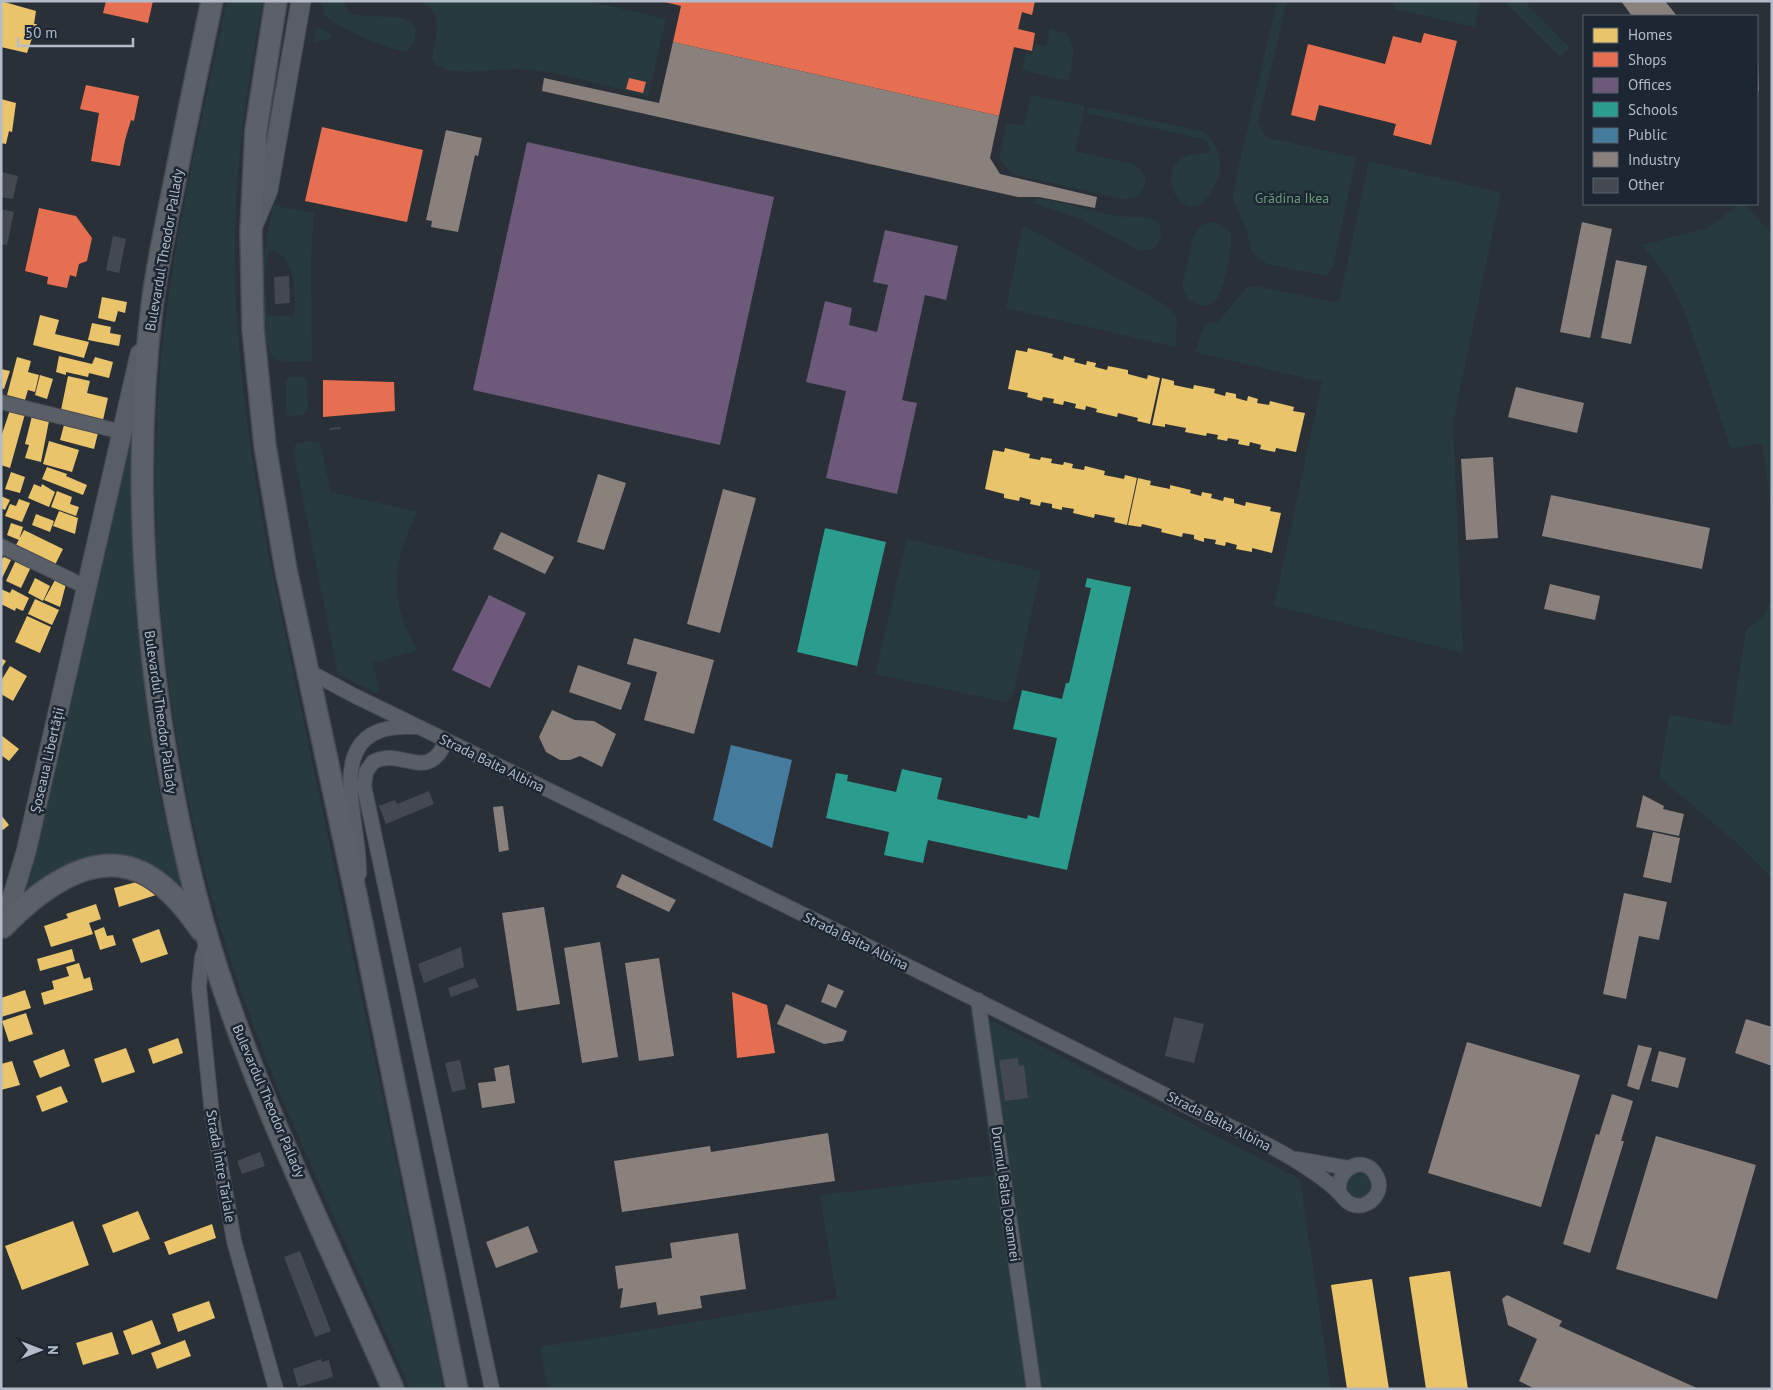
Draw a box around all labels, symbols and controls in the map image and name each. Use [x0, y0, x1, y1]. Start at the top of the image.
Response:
scale bar [18, 15, 132, 47]
legend [1583, 15, 1758, 205]
text: 50 m [25, 23, 58, 42]
text: Homes [1628, 25, 1672, 44]
text: Shops [1628, 50, 1667, 69]
text: Offices [1628, 75, 1672, 94]
text: Schools [1628, 100, 1678, 119]
text: Public [1628, 125, 1667, 144]
text: Industry [1628, 150, 1680, 169]
street label: Bulevardul Theodor Pallady [141, 167, 187, 333]
text: Other [1628, 175, 1664, 194]
park label: Grădina Ikea [1255, 189, 1329, 207]
street label: Bulevardul Theodor Pallady [141, 629, 181, 795]
street label: Șoseaua Libertății [26, 705, 68, 815]
street label: Strada Balta Albina [437, 730, 547, 796]
street label: Strada Balta Albina [801, 908, 911, 974]
street label: Bulevardul Theodor Pallady [229, 1022, 310, 1181]
street label: Strada Balta Albina [1164, 1087, 1274, 1155]
street label: Strada Între Tarlale [202, 1108, 240, 1224]
street label: Drumul Balta Doamnei [988, 1125, 1024, 1263]
north arrow [15, 1325, 65, 1375]
text: N [44, 1345, 62, 1355]

